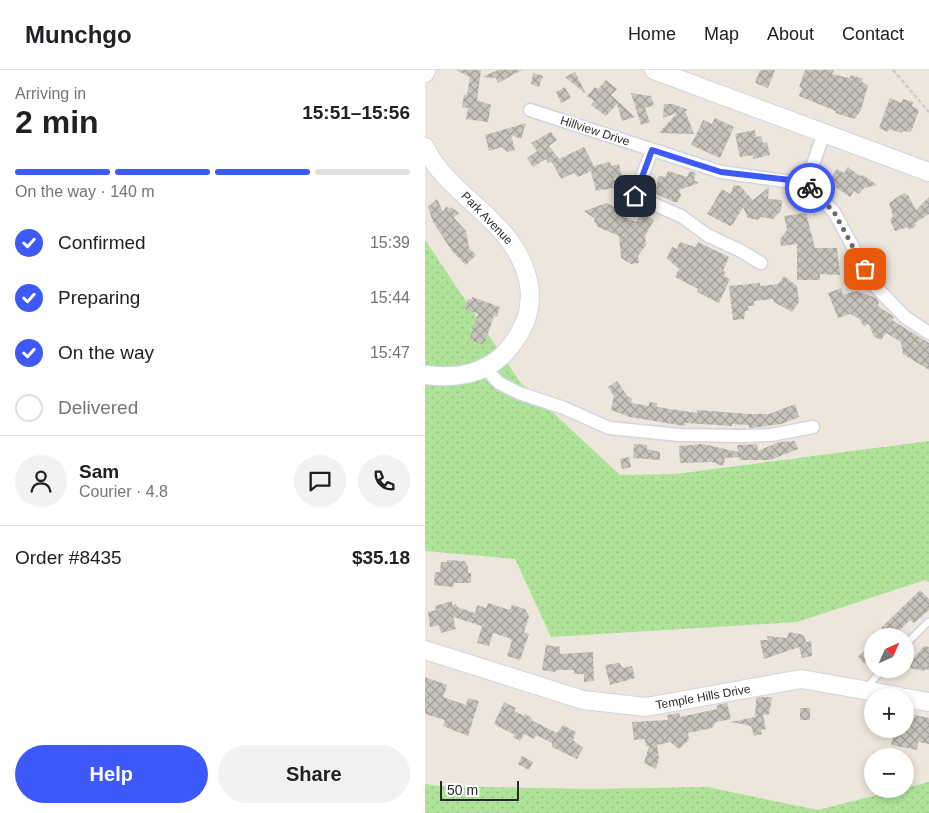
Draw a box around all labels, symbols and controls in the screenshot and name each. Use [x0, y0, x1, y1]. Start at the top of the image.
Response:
text: Munchgo [25, 21, 132, 48]
text: Home [628, 24, 676, 44]
text: Map [704, 24, 739, 44]
text: About [767, 24, 814, 44]
text: Contact [842, 24, 904, 44]
text: Arriving in [15, 85, 86, 102]
text: 15:51–15:56 [302, 102, 410, 123]
text: 2 min [15, 104, 99, 140]
street label: Hillview Drive [559, 113, 632, 149]
courier [785, 163, 835, 213]
icon: bike [796, 174, 824, 202]
pin [614, 175, 656, 217]
icon: home [621, 182, 649, 210]
text: On the way · 140 m [15, 183, 155, 200]
street label: Park Avenue [458, 189, 516, 247]
icon: check [15, 229, 43, 257]
text: Confirmed [58, 232, 146, 253]
text: 15:39 [370, 234, 410, 251]
pin [844, 248, 886, 290]
icon: bag [851, 255, 879, 283]
icon: check [15, 284, 43, 312]
text: Preparing [58, 287, 140, 308]
text: 15:44 [370, 289, 410, 306]
icon: check [15, 339, 43, 367]
text: On the way [58, 342, 154, 363]
text: 15:47 [370, 344, 410, 361]
text: Delivered [58, 397, 138, 418]
button: person [15, 455, 67, 507]
button: chat [294, 455, 346, 507]
button: phone [358, 455, 410, 507]
text: Sam [79, 461, 119, 482]
text: Courier · 4.8 [79, 483, 168, 500]
text: Order #8435 [15, 547, 122, 568]
text: $35.18 [352, 547, 410, 568]
north arrow [864, 628, 914, 678]
map controls [864, 628, 914, 798]
street label: Temple Hills Drive [654, 682, 752, 712]
button: + [864, 688, 914, 738]
button: Help [15, 745, 208, 803]
button: Share [218, 745, 410, 803]
button: − [864, 748, 914, 798]
scale bar [440, 778, 519, 801]
text: 50 m [447, 782, 478, 798]

